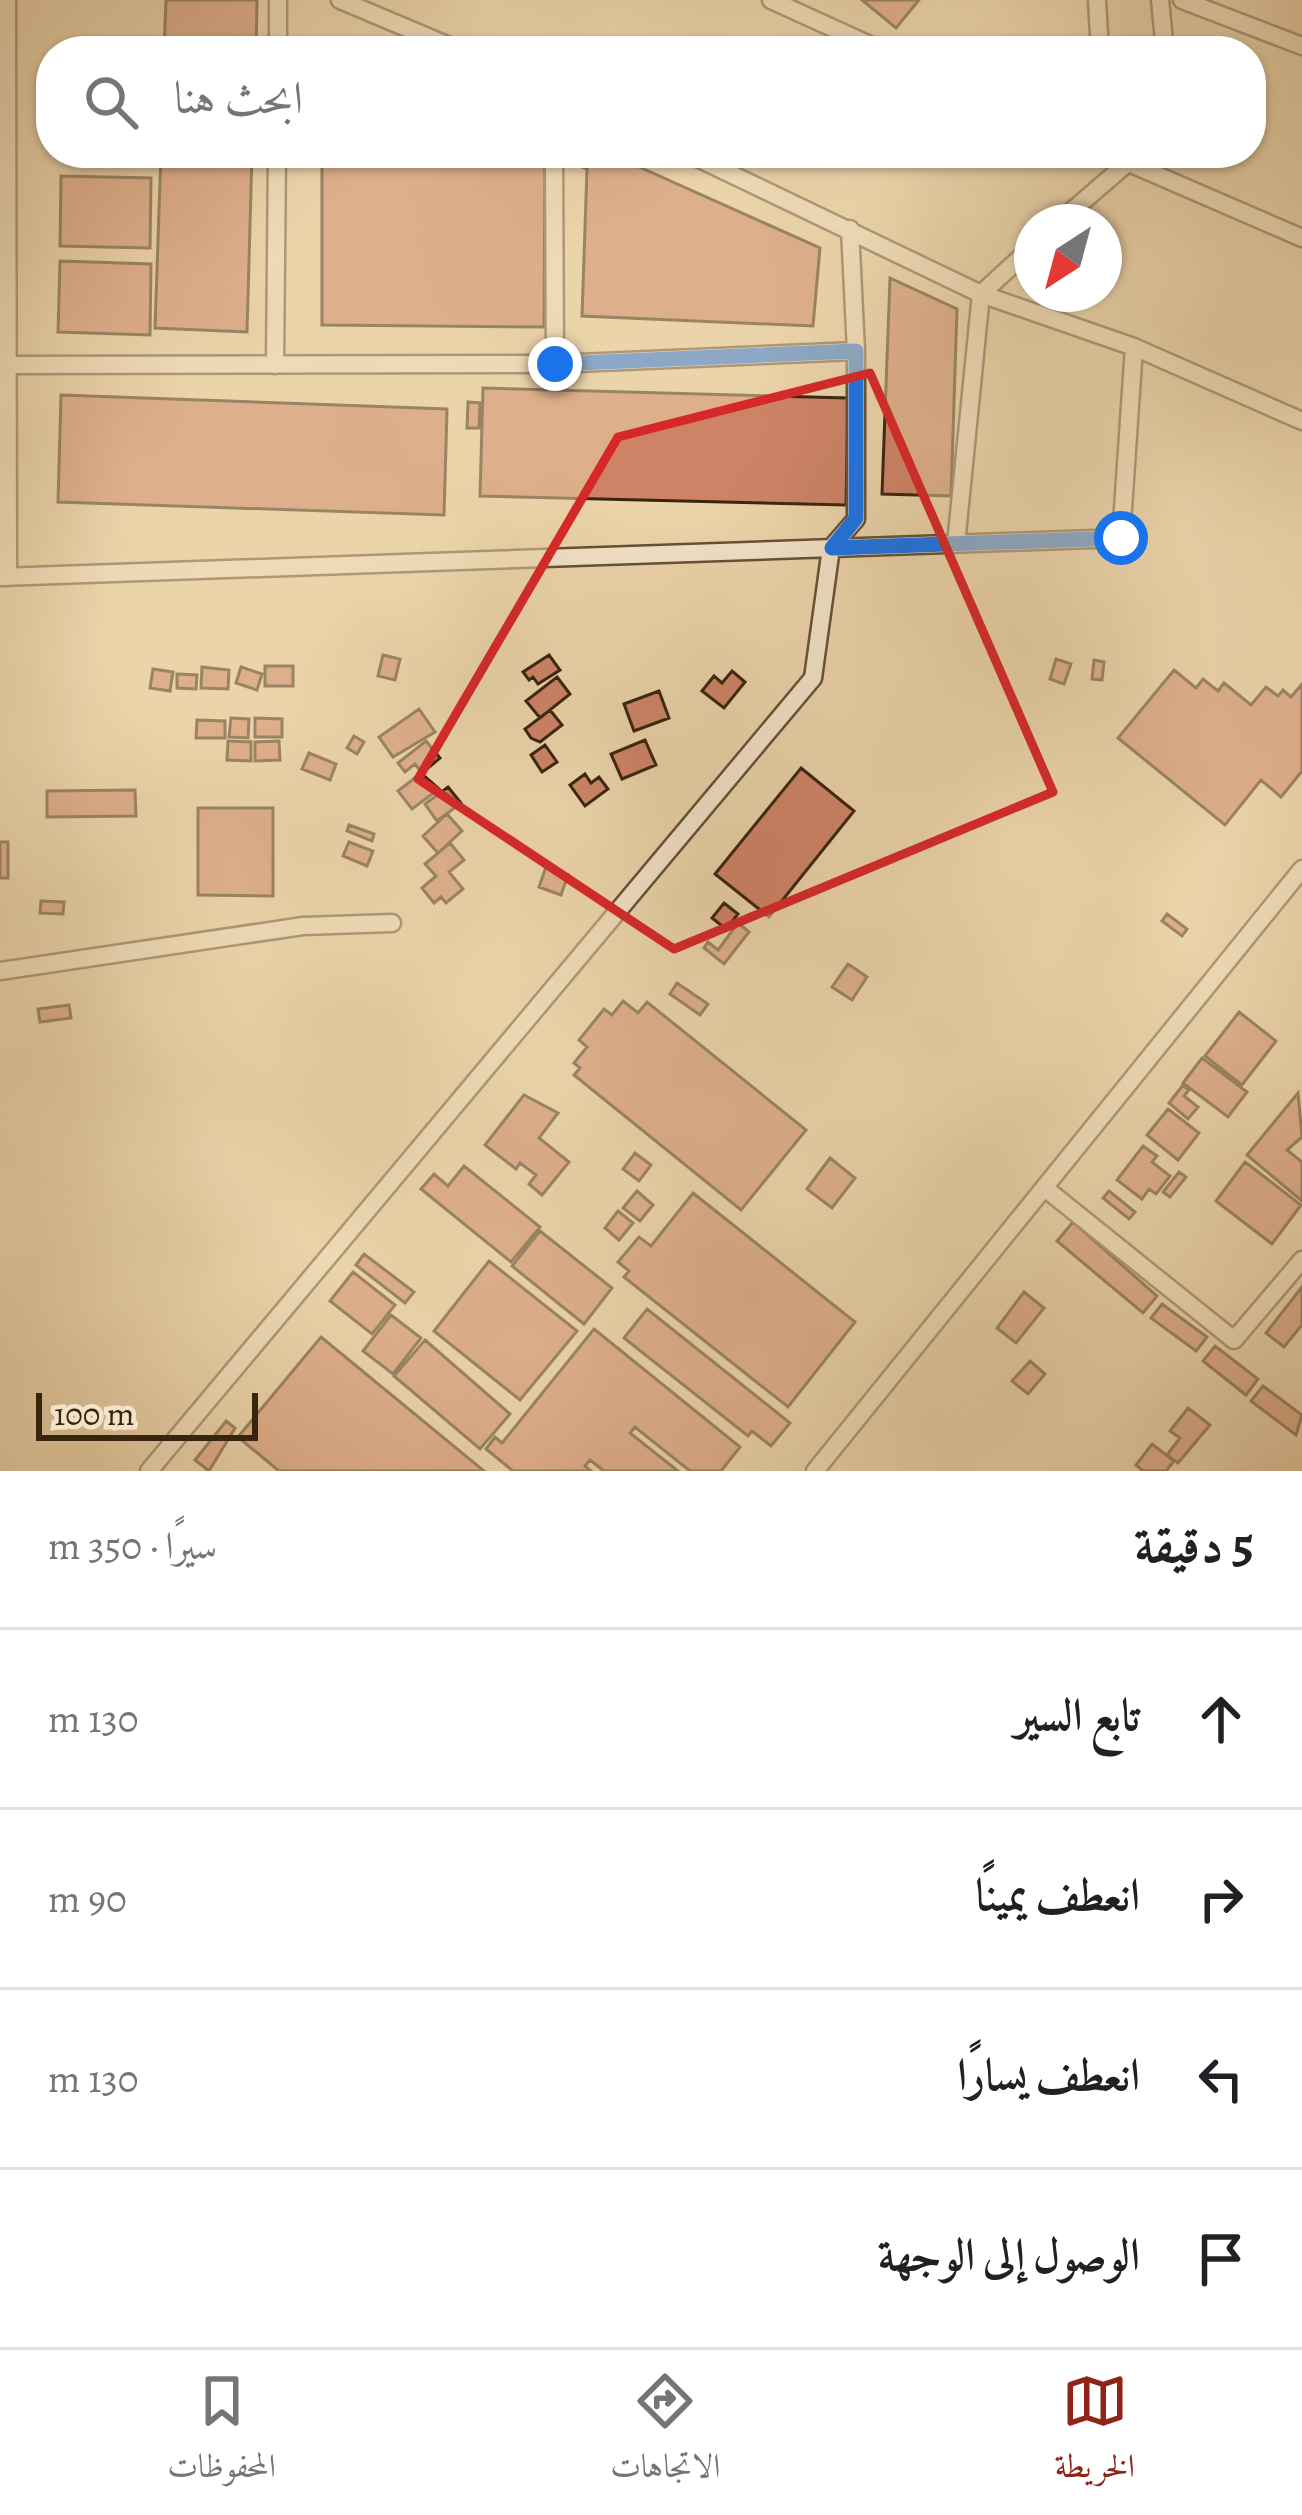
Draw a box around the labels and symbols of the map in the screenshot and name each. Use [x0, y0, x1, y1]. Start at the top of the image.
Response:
north arrow [1014, 204, 1122, 312]
route end [528, 337, 582, 391]
route start [1094, 511, 1148, 565]
scale bar [36, 1387, 258, 1440]

